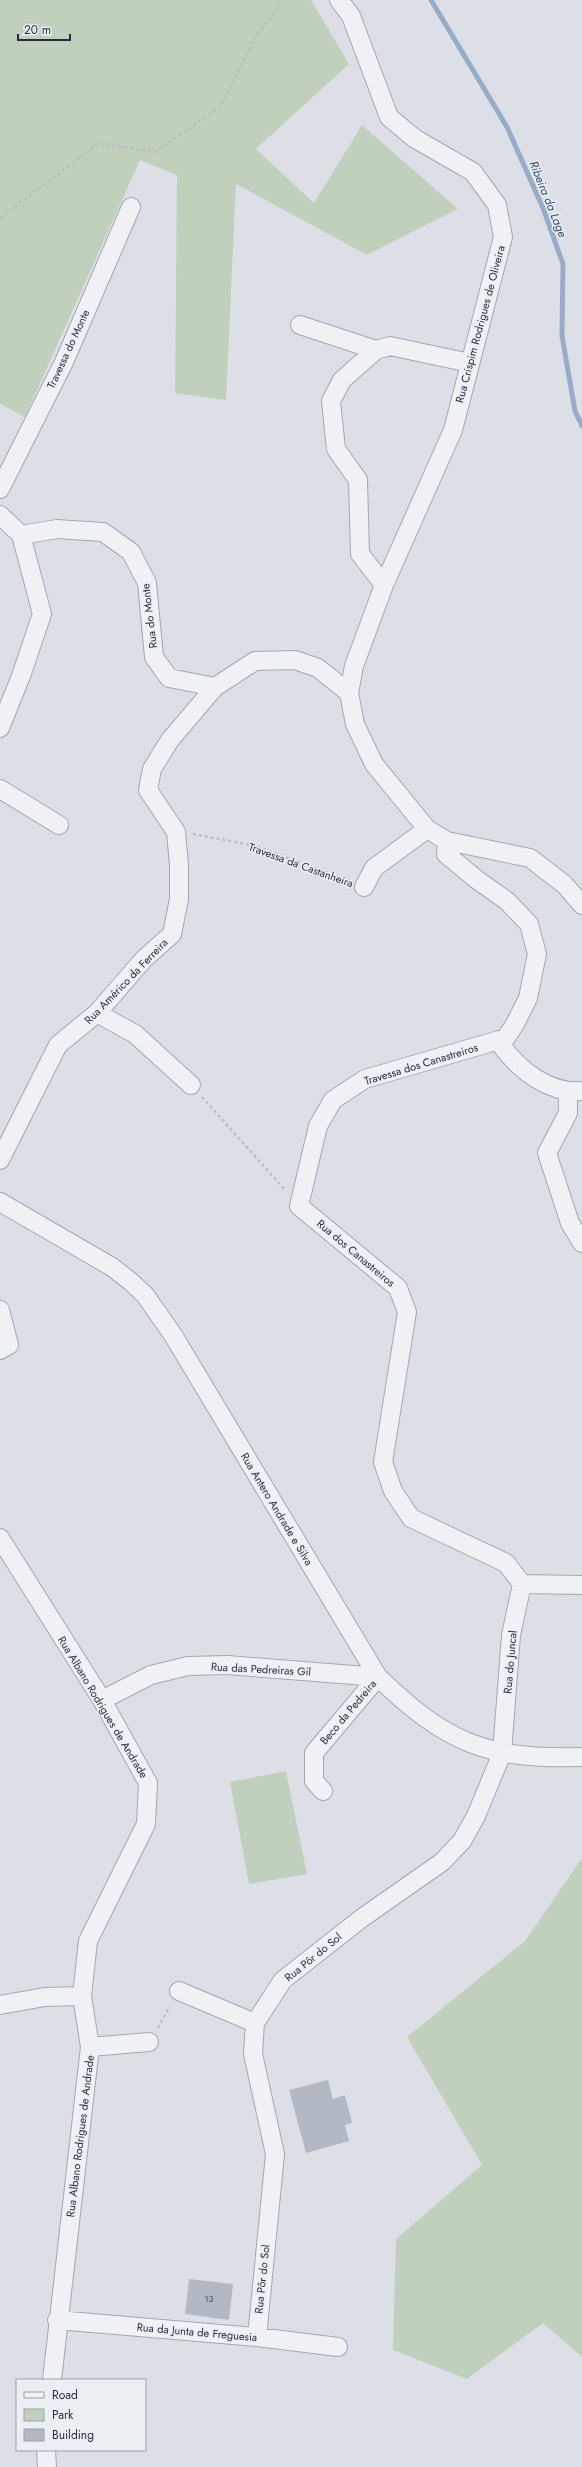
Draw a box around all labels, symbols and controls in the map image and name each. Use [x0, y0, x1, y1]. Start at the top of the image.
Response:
scale bar [18, 16, 70, 42]
text: 20 m [24, 21, 51, 39]
water label: Ribeira da Lage [525, 158, 571, 240]
street label: Rua Crispim Rodrigues de Oliveira [451, 244, 509, 404]
street label: Travessa do Monte [43, 307, 93, 391]
street label: Rua do Monte [137, 582, 161, 649]
street label: Travessa da Castanheira [246, 839, 356, 891]
street label: Rua Américo da Ferreira [81, 934, 171, 1028]
street label: Travessa dos Canastreiros [362, 1039, 480, 1089]
street label: Rua dos Canastreiros [313, 1215, 399, 1291]
street label: Rua Antero Andrade e Silva [237, 1450, 317, 1568]
street label: Rua do Juncal [499, 1630, 521, 1694]
street label: Rua Albano Rodrigues de Andrade [54, 1633, 152, 1781]
street label: Rua das Pedreiras Gil [210, 1658, 312, 1680]
street label: Beco da Pedreira [316, 1676, 380, 1748]
street label: Rua Pôr do Sol [281, 1929, 345, 1985]
street label: Rua Albano Rodrigues de Andrade [62, 2054, 98, 2218]
street label: Rua Pôr do Sol [250, 2244, 274, 2314]
house number: 13 [205, 2292, 214, 2305]
street label: Rua da Junta de Freguesia [136, 2319, 258, 2345]
legend [16, 2379, 146, 2451]
text: Road [52, 2386, 78, 2404]
text: Park [52, 2406, 74, 2424]
text: Building [52, 2426, 94, 2444]

